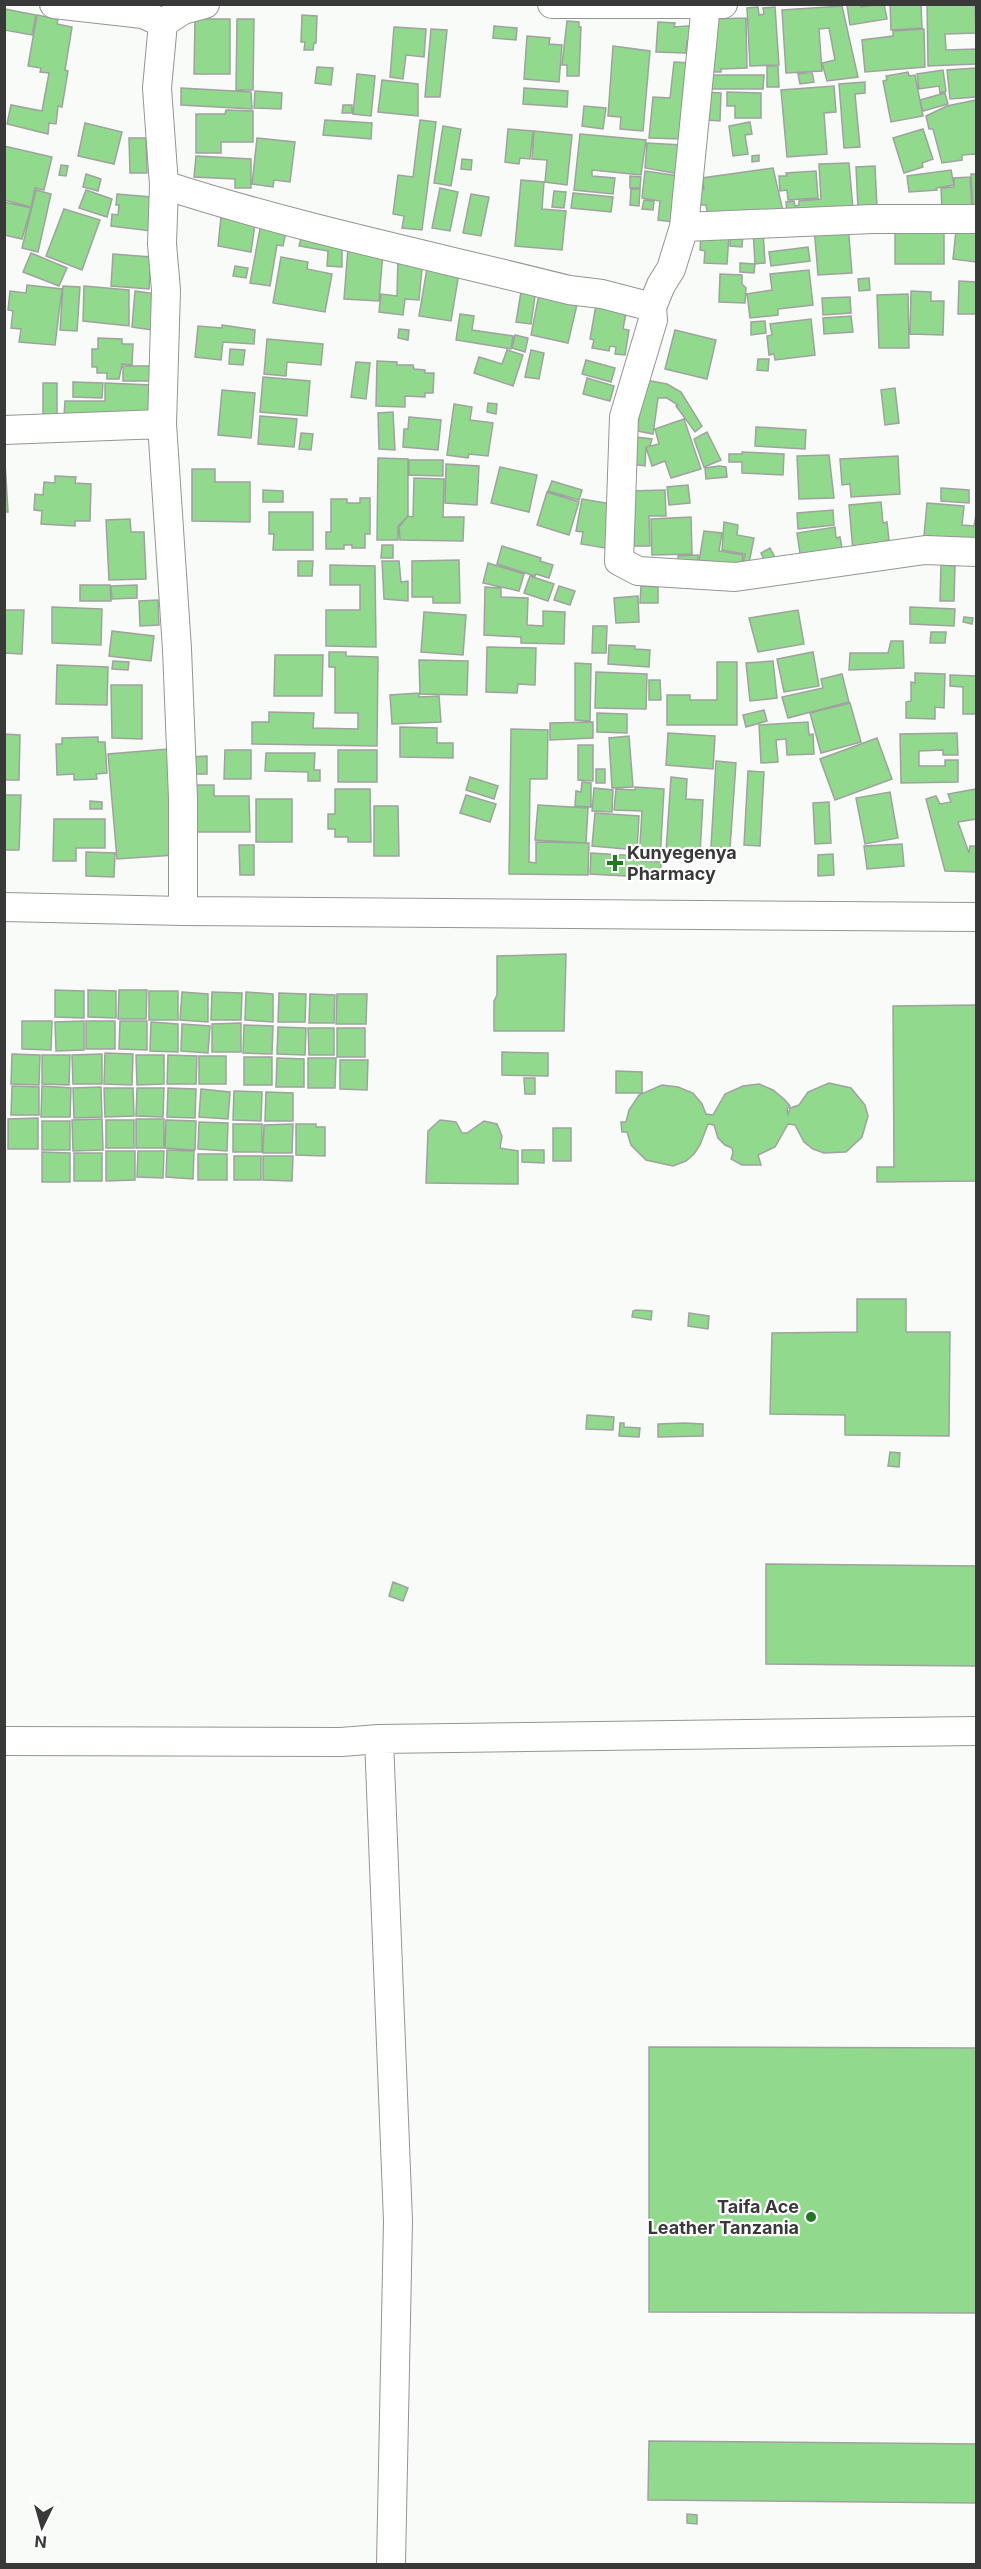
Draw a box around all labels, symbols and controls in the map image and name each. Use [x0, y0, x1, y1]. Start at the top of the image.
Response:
place label: Kunyegenya Pharmacy [627, 842, 737, 884]
marker: Kunyegenya Pharmacy [608, 856, 622, 870]
place label: Taifa Ace Leather Tanzania [648, 2196, 799, 2238]
marker: Taifa Ace Leather Tanzania [804, 2210, 818, 2224]
north arrow [12, 2497, 72, 2557]
text: N [34, 2531, 48, 2552]

